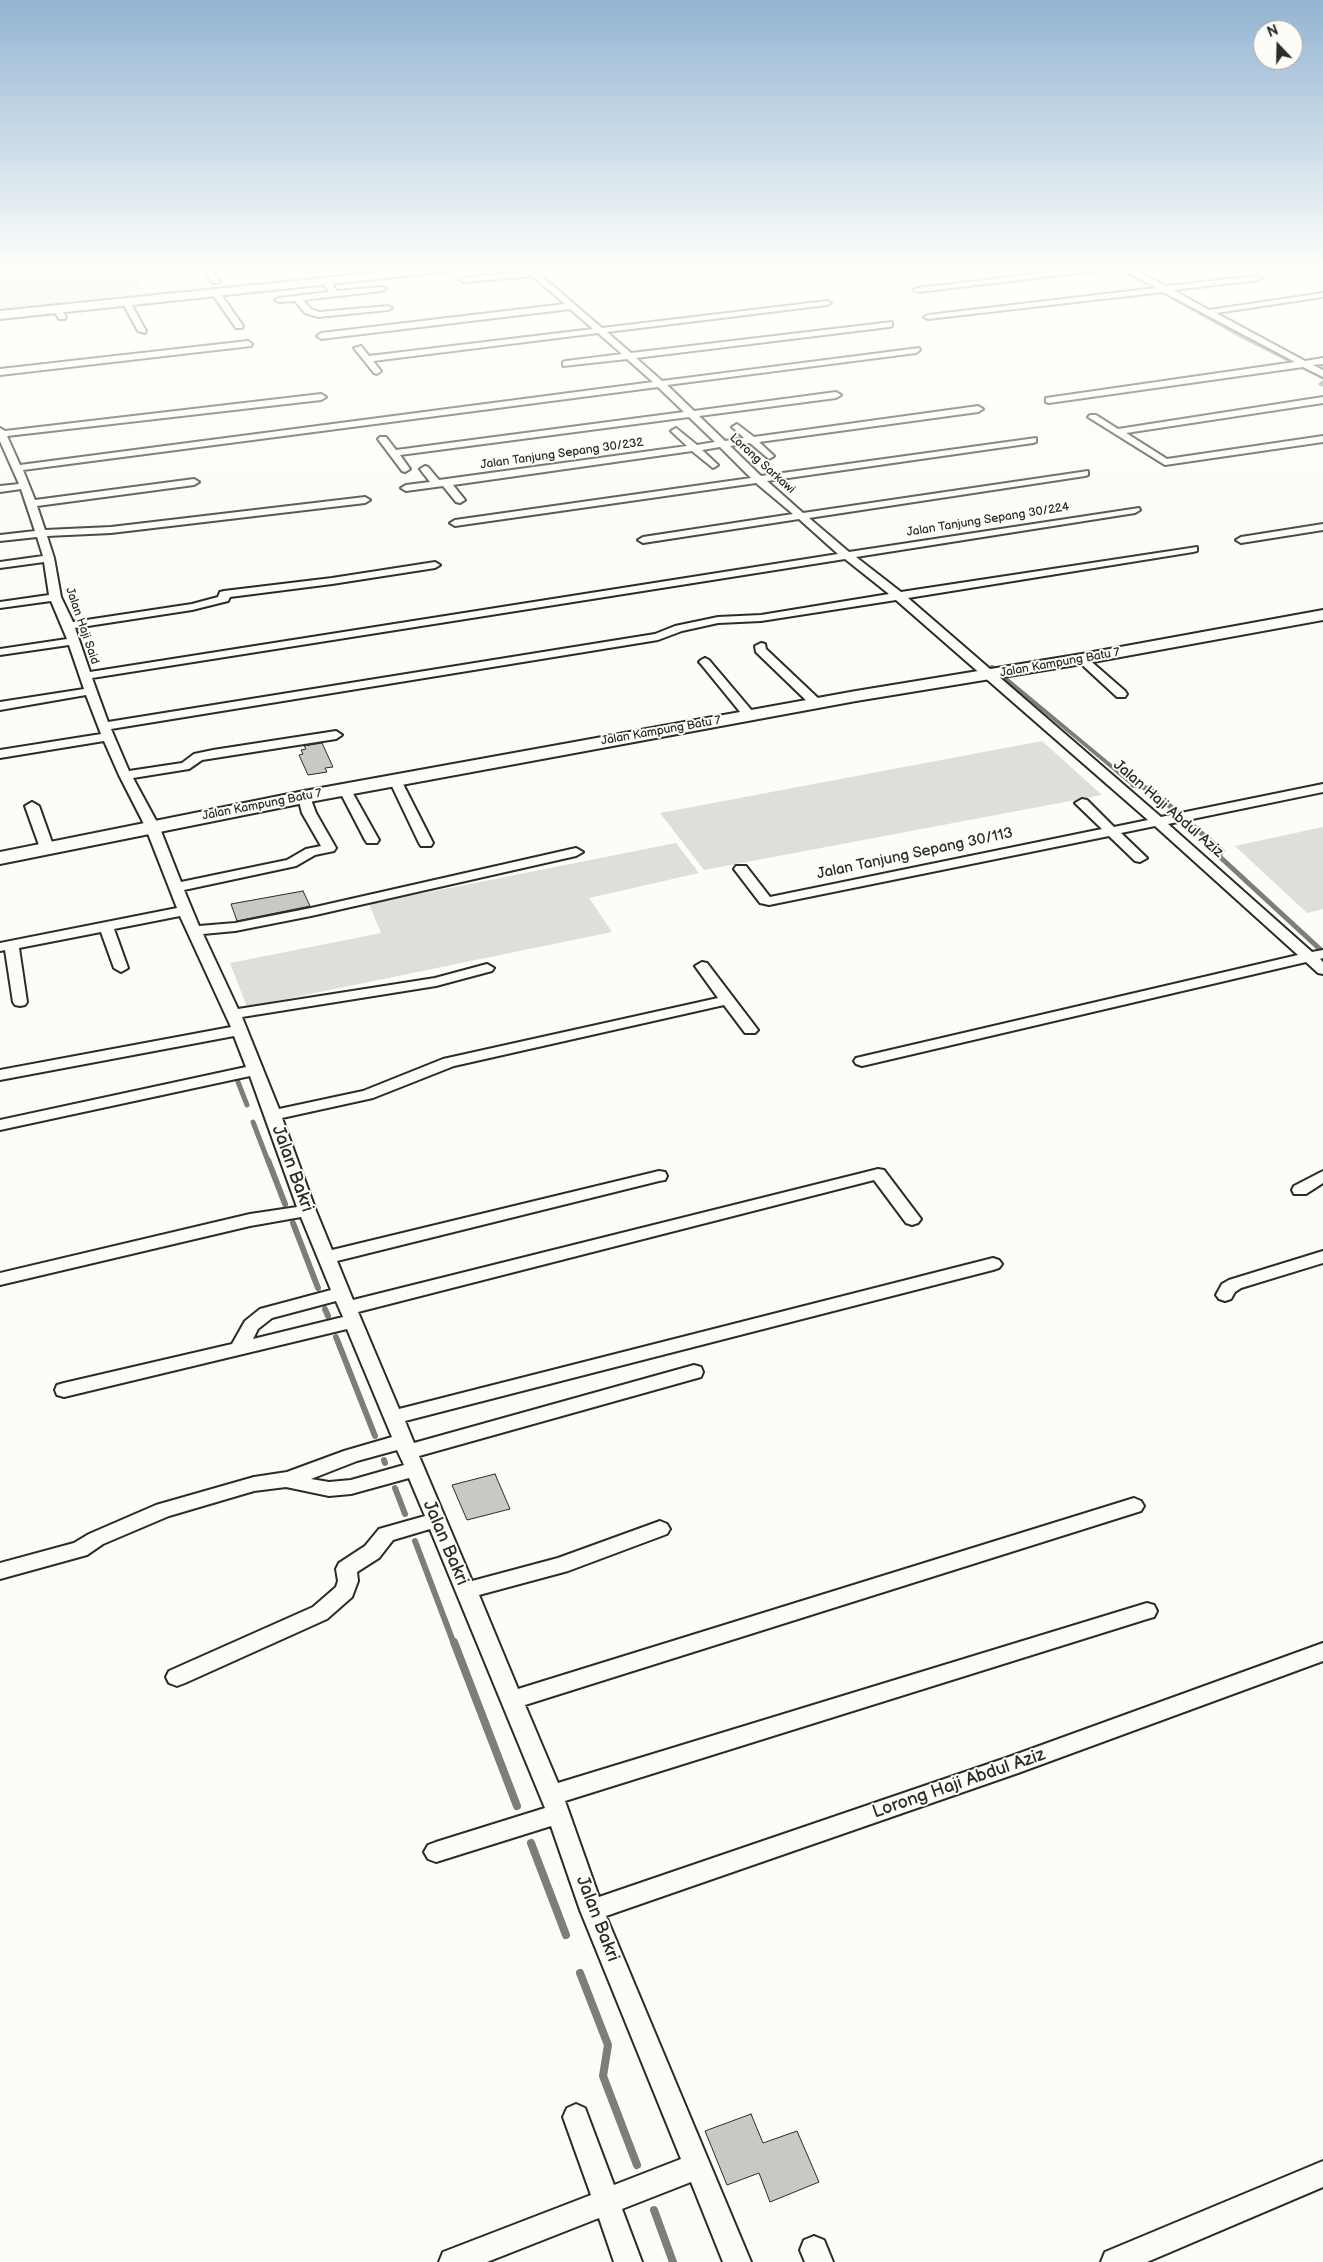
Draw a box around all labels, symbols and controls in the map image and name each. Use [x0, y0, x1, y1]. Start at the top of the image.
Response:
north arrow [1253, 20, 1303, 70]
text: N [1265, 22, 1281, 41]
street label: Lorong Sarkawi [726, 431, 798, 497]
street label: Jalan Tanjung Sepang 30/232 [480, 435, 644, 473]
street label: Jalan Tanjung Sepang 30/224 [906, 500, 1070, 540]
street label: Jalan Haji Said [62, 586, 102, 666]
street label: Jalan Kampung Batu 7 [999, 645, 1121, 681]
street label: Jalan Kampung Batu 7 [600, 713, 722, 749]
street label: Jalan Haji Abdul Aziz [1109, 756, 1227, 862]
street label: Jalan Kampung Batu 7 [201, 786, 323, 824]
street label: Jalan Tanjung Sepang 30/113 [815, 824, 1015, 884]
street label: Jalan Bakri [266, 1123, 318, 1215]
street label: Jalan Bakri [417, 1497, 473, 1589]
street label: Lorong Haji Abdul Aziz [870, 1744, 1048, 1824]
street label: Jalan Bakri [571, 1873, 623, 1965]

